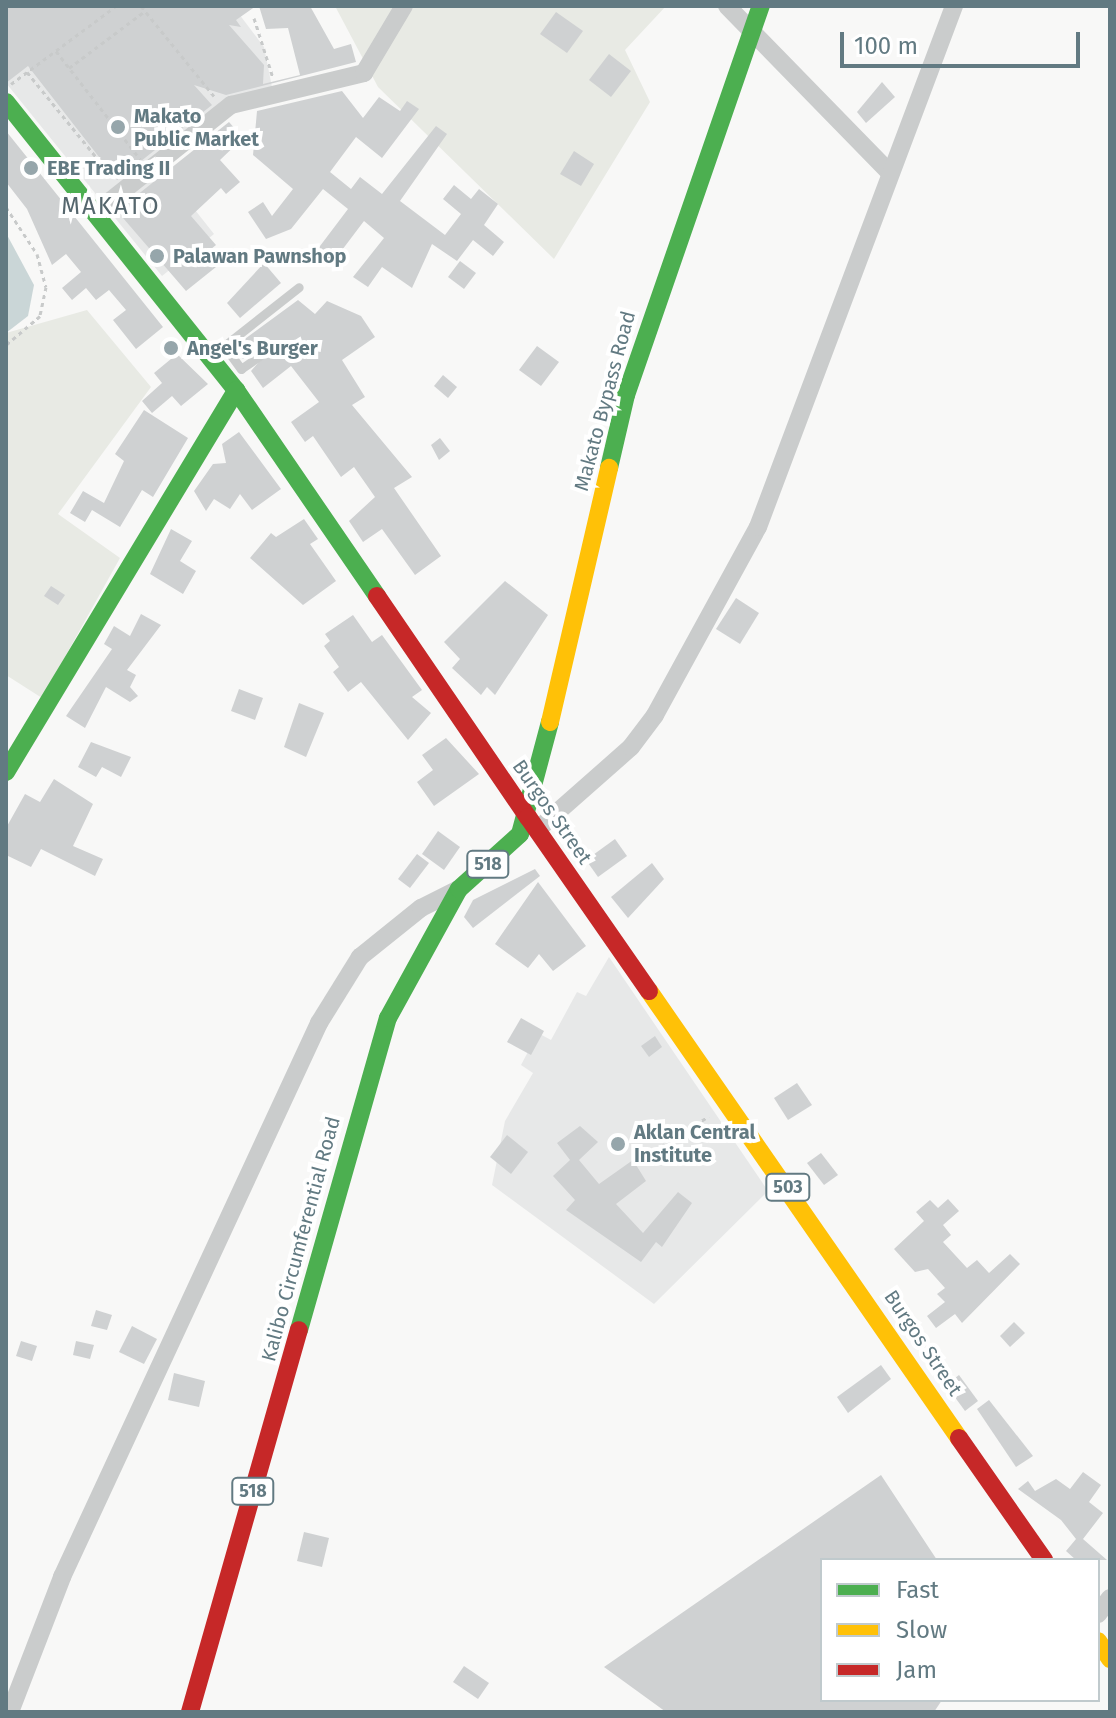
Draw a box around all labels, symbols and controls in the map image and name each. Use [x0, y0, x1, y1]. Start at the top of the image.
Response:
scale bar [844, 16, 1084, 66]
text: 100 m [854, 32, 918, 60]
place label: Makato Public Market [134, 104, 259, 151]
marker: Makato Public Market [109, 118, 127, 136]
place label: EBE Trading II [47, 156, 170, 180]
marker: EBE Trading II [22, 159, 40, 177]
district label: MAKATO [61, 193, 161, 221]
place label: Palawan Pawnshop [173, 244, 347, 268]
marker: Palawan Pawnshop [148, 247, 166, 265]
street label: Makato Bypass Road [569, 308, 641, 494]
place label: Angel's Burger [187, 336, 318, 360]
marker: Angel's Burger [162, 339, 180, 357]
street label: Burgos Street [507, 755, 597, 869]
road number: 518 [466, 850, 510, 878]
street label: Kalibo Circumferential Road [257, 1114, 345, 1364]
place label: Aklan Central Institute [634, 1120, 755, 1167]
marker: Aklan Central Institute [609, 1135, 627, 1153]
road number: 503 [764, 1173, 812, 1201]
street label: Burgos Street [879, 1286, 967, 1400]
road number: 518 [231, 1477, 275, 1505]
legend [820, 1558, 1100, 1702]
text: Fast [896, 1576, 939, 1604]
text: Slow [896, 1616, 947, 1644]
text: Jam [896, 1656, 937, 1684]

